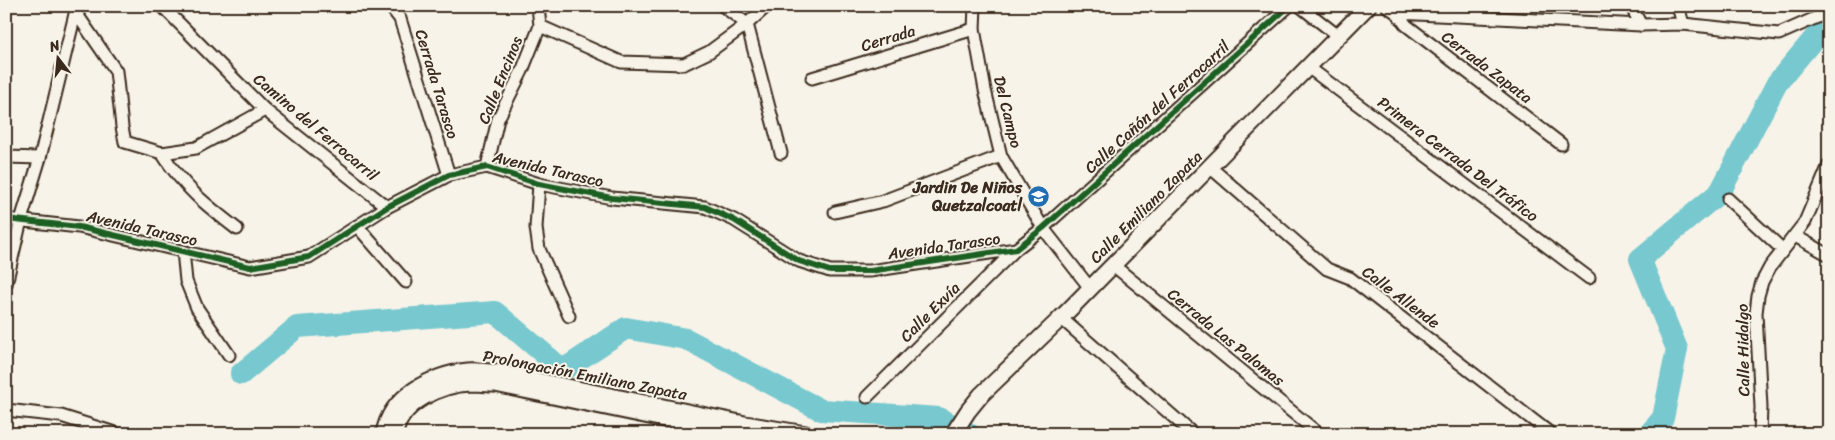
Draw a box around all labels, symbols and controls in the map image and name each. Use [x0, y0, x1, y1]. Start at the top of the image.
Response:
street label: Cerrada [857, 16, 919, 60]
street label: Cerrada Zapata [1435, 23, 1539, 111]
street label: Cerrada Tarasco [407, 26, 467, 142]
street label: Calle Encinos [469, 31, 531, 128]
north arrow [32, 32, 82, 82]
text: N [45, 33, 63, 60]
street label: Calle Cañón del Ferrocarril [1077, 33, 1237, 181]
street label: Camino del Ferrocarril [247, 65, 386, 189]
street label: Del Campo [985, 73, 1031, 151]
street label: Primera Cerrada Del Tráfico [1371, 88, 1545, 230]
street label: Avenida Tarasco [489, 142, 606, 196]
street label: Calle Emiliano Zapata [1082, 143, 1210, 271]
place label: Jardin De Niños Quetzalcoatl [912, 173, 1023, 220]
school or university icon: Jardin De Niños Quetzalcoatl [1026, 184, 1050, 208]
street label: Avenida Tarasco [83, 201, 200, 255]
street label: Avenida Tarasco [885, 224, 1002, 268]
street label: Calle Allende [1355, 258, 1447, 336]
street label: Calle Exvía [893, 275, 967, 349]
street label: Cerrada Las Palomas [1161, 280, 1292, 394]
street label: Calle Hidalgo [1728, 304, 1758, 396]
street label: Prolongación Emiliano Zapata [481, 341, 690, 409]

